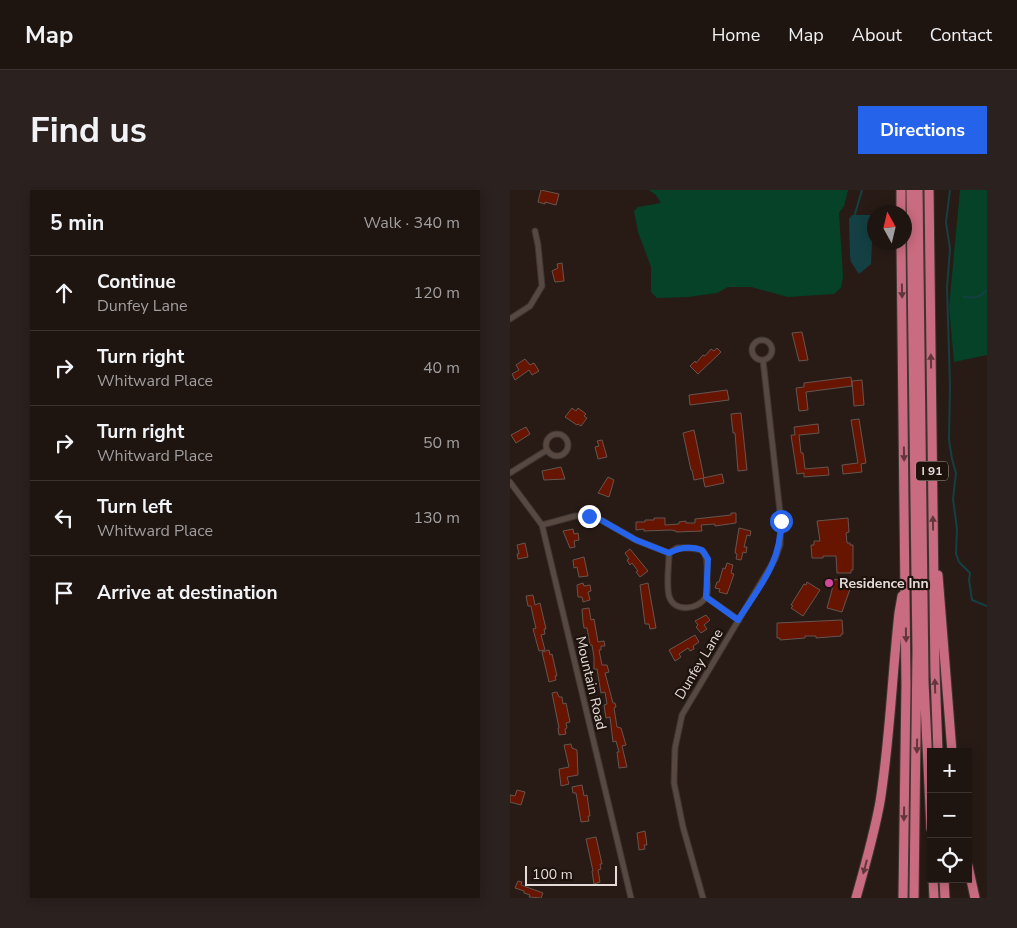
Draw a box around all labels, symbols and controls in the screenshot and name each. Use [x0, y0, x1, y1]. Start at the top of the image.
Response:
text: Map [25, 19, 73, 51]
text: Home [712, 23, 760, 47]
text: Map [788, 23, 824, 47]
text: About [852, 23, 902, 47]
text: Contact [930, 23, 992, 47]
button: Directions [858, 106, 987, 154]
text: Find us [30, 107, 147, 154]
north arrow [867, 205, 912, 250]
text: 5 min [50, 209, 104, 237]
text: Walk · 340 m [364, 212, 460, 234]
text: Continue [97, 269, 176, 295]
icon: ahead [50, 279, 78, 307]
text: 120 m [413, 282, 460, 304]
one-way arrow [898, 283, 906, 299]
text: Dunfey Lane [97, 295, 188, 317]
text: Turn right [97, 344, 184, 370]
one-way arrow [927, 352, 935, 368]
icon: right [50, 354, 78, 382]
text: 40 m [423, 357, 460, 379]
text: Whitward Place [97, 370, 213, 392]
text: Turn right [97, 419, 184, 445]
icon: right [50, 429, 78, 457]
text: 50 m [423, 432, 460, 454]
text: Whitward Place [97, 445, 213, 467]
one-way arrow [900, 446, 908, 462]
road number: I 91 [916, 462, 948, 480]
text: Turn left [97, 494, 172, 520]
icon: left [50, 504, 78, 532]
route end [578, 505, 601, 528]
text: 130 m [413, 507, 460, 529]
route start [770, 510, 793, 533]
one-way arrow [929, 515, 937, 531]
text: Whitward Place [97, 520, 213, 542]
place label: Residence Inn [839, 574, 929, 593]
marker: Residence Inn [823, 577, 835, 589]
icon: arrive [50, 579, 78, 607]
text: Arrive at destination [97, 580, 278, 606]
street label: Dunfey Lane [670, 625, 728, 703]
one-way arrow [902, 627, 910, 643]
street label: Mountain Road [571, 634, 611, 732]
one-way arrow [931, 677, 939, 693]
one-way arrow [913, 738, 921, 754]
map controls [927, 748, 972, 883]
button: + [927, 748, 972, 793]
button: − [927, 793, 972, 838]
one-way arrow [900, 807, 908, 823]
button: locate [927, 838, 972, 883]
one-way arrow [861, 859, 869, 874]
scale bar [525, 863, 618, 886]
text: 100 m [532, 865, 573, 884]

